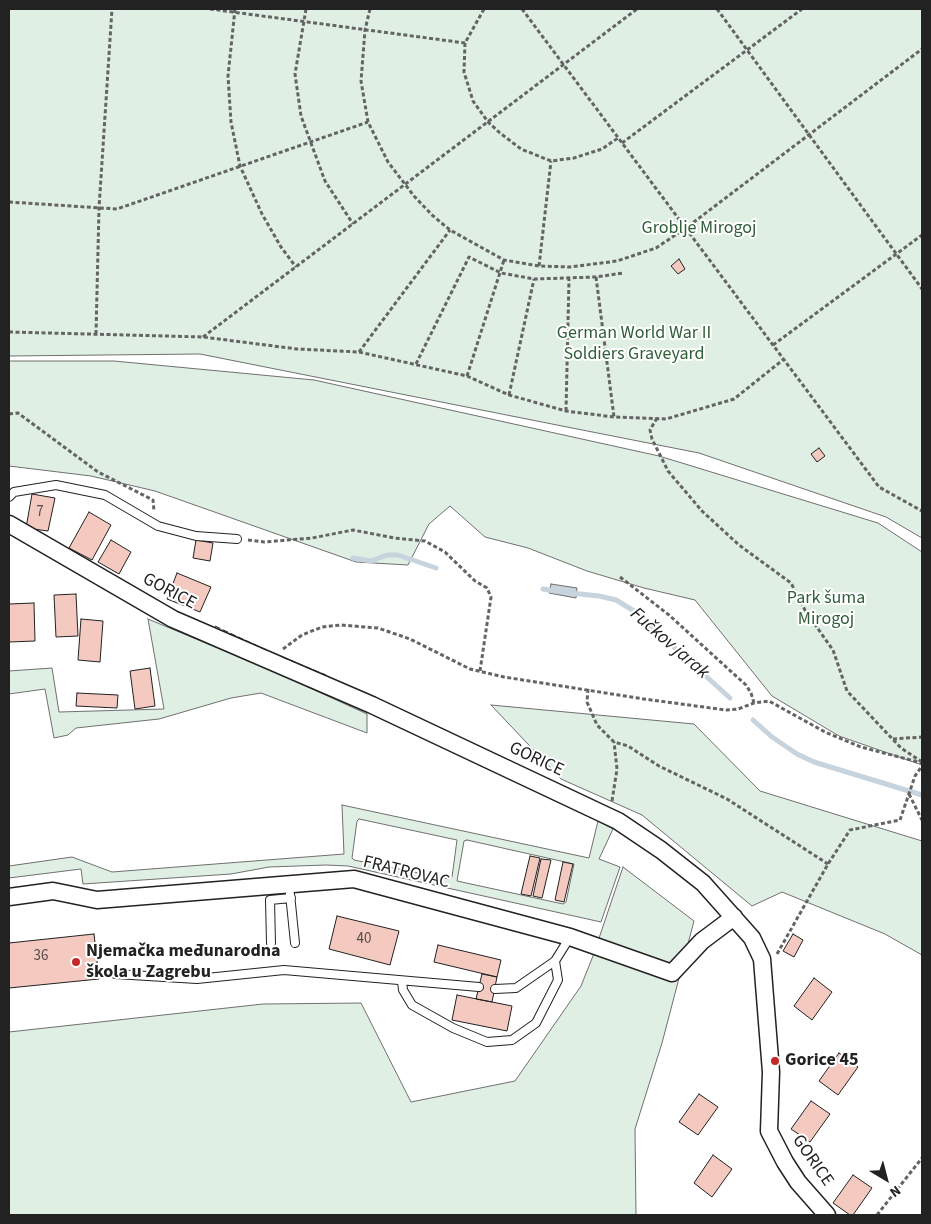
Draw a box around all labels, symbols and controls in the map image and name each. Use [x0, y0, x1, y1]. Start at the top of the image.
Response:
park label: Groblje Mirogoj [642, 218, 756, 240]
park label: German World War II Soldiers Graveyard [557, 323, 711, 366]
house number: 7 [36, 504, 44, 522]
street label: GORICE [138, 569, 200, 615]
park label: Park šuma Mirogoj [787, 588, 865, 630]
water label: Fučkov jarak [625, 603, 713, 685]
street label: GORICE [505, 738, 567, 782]
street label: FRATROVAC [360, 852, 452, 894]
house number: 40 [357, 931, 371, 949]
place label: Njemačka međunarodna škola u Zagrebu [86, 941, 281, 984]
house number: 36 [34, 948, 48, 966]
marker: Njemačka međunarodna škola u Zagrebu [70, 956, 82, 968]
place label: Gorice 45 [785, 1050, 858, 1072]
marker: Gorice 45 [769, 1055, 781, 1067]
street label: GORICE [787, 1131, 837, 1191]
north arrow [861, 1154, 911, 1204]
text: N [885, 1180, 905, 1202]

